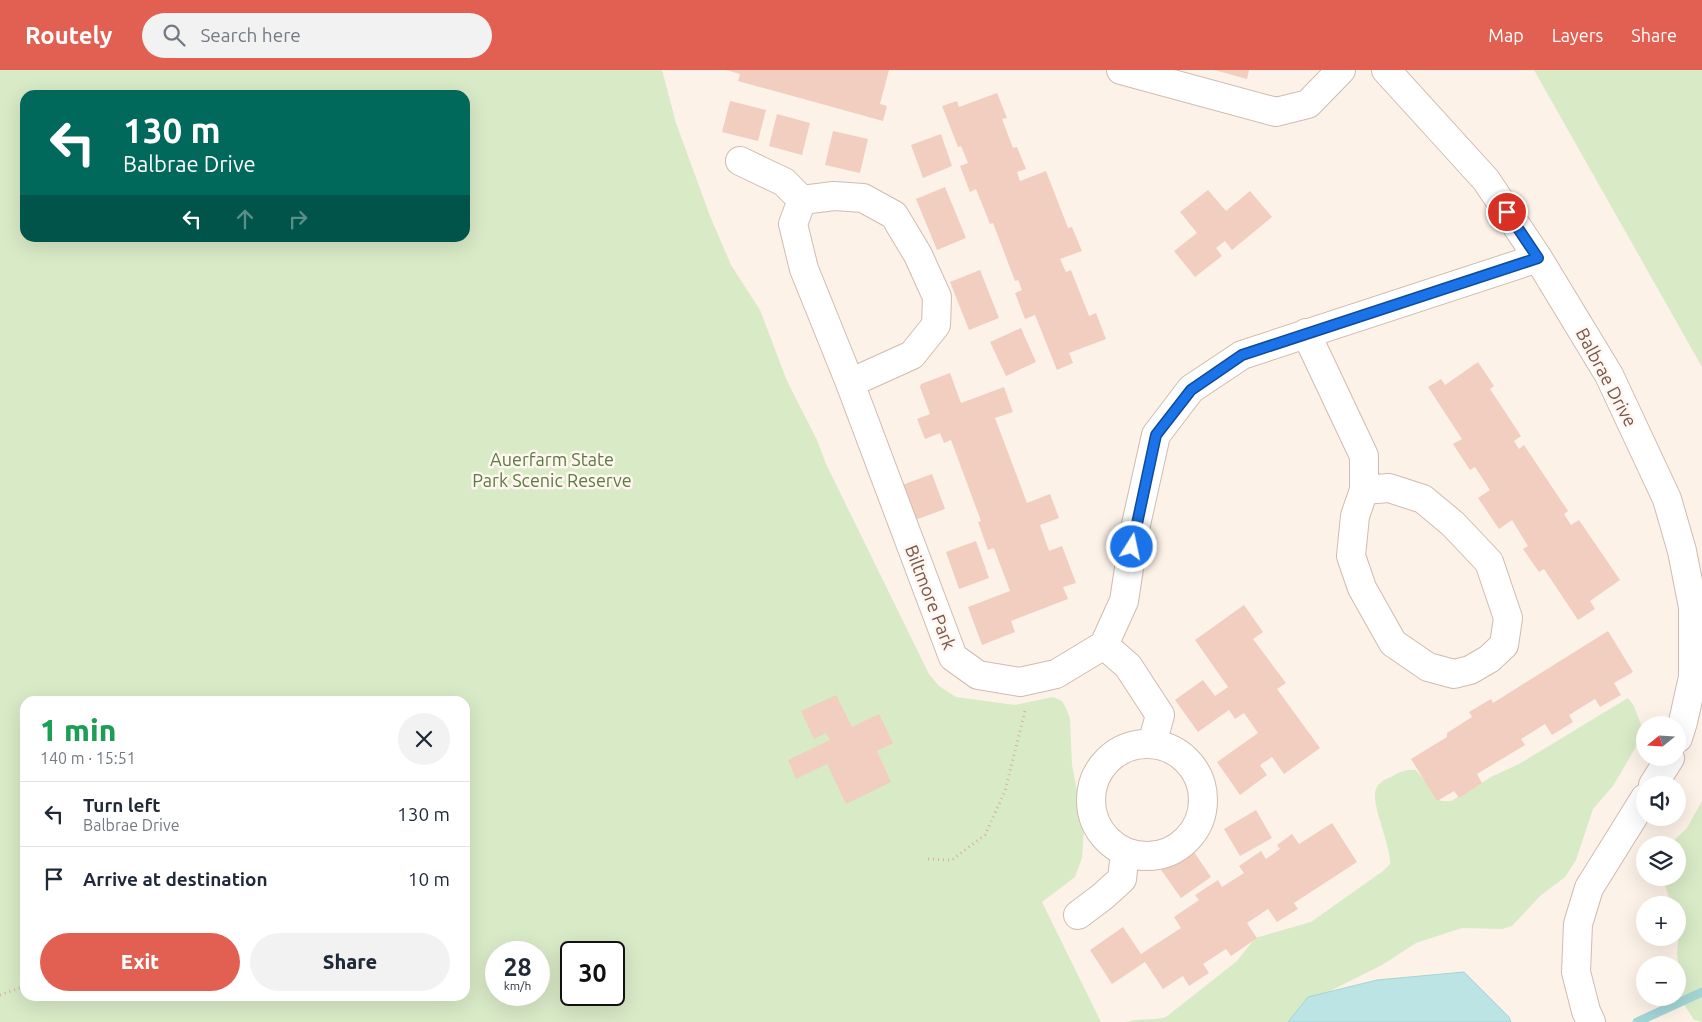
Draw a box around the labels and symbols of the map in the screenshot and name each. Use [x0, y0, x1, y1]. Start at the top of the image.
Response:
pin [1486, 191, 1528, 233]
street label: Balbrae Drive [1573, 324, 1641, 430]
park label: Auerfarm State Park Scenic Reserve [472, 449, 632, 490]
position arrow [1105, 520, 1157, 572]
street label: Biltmore Park [902, 542, 960, 652]
north arrow [1636, 716, 1686, 766]
speed limit sign: 30 [560, 941, 625, 1006]

